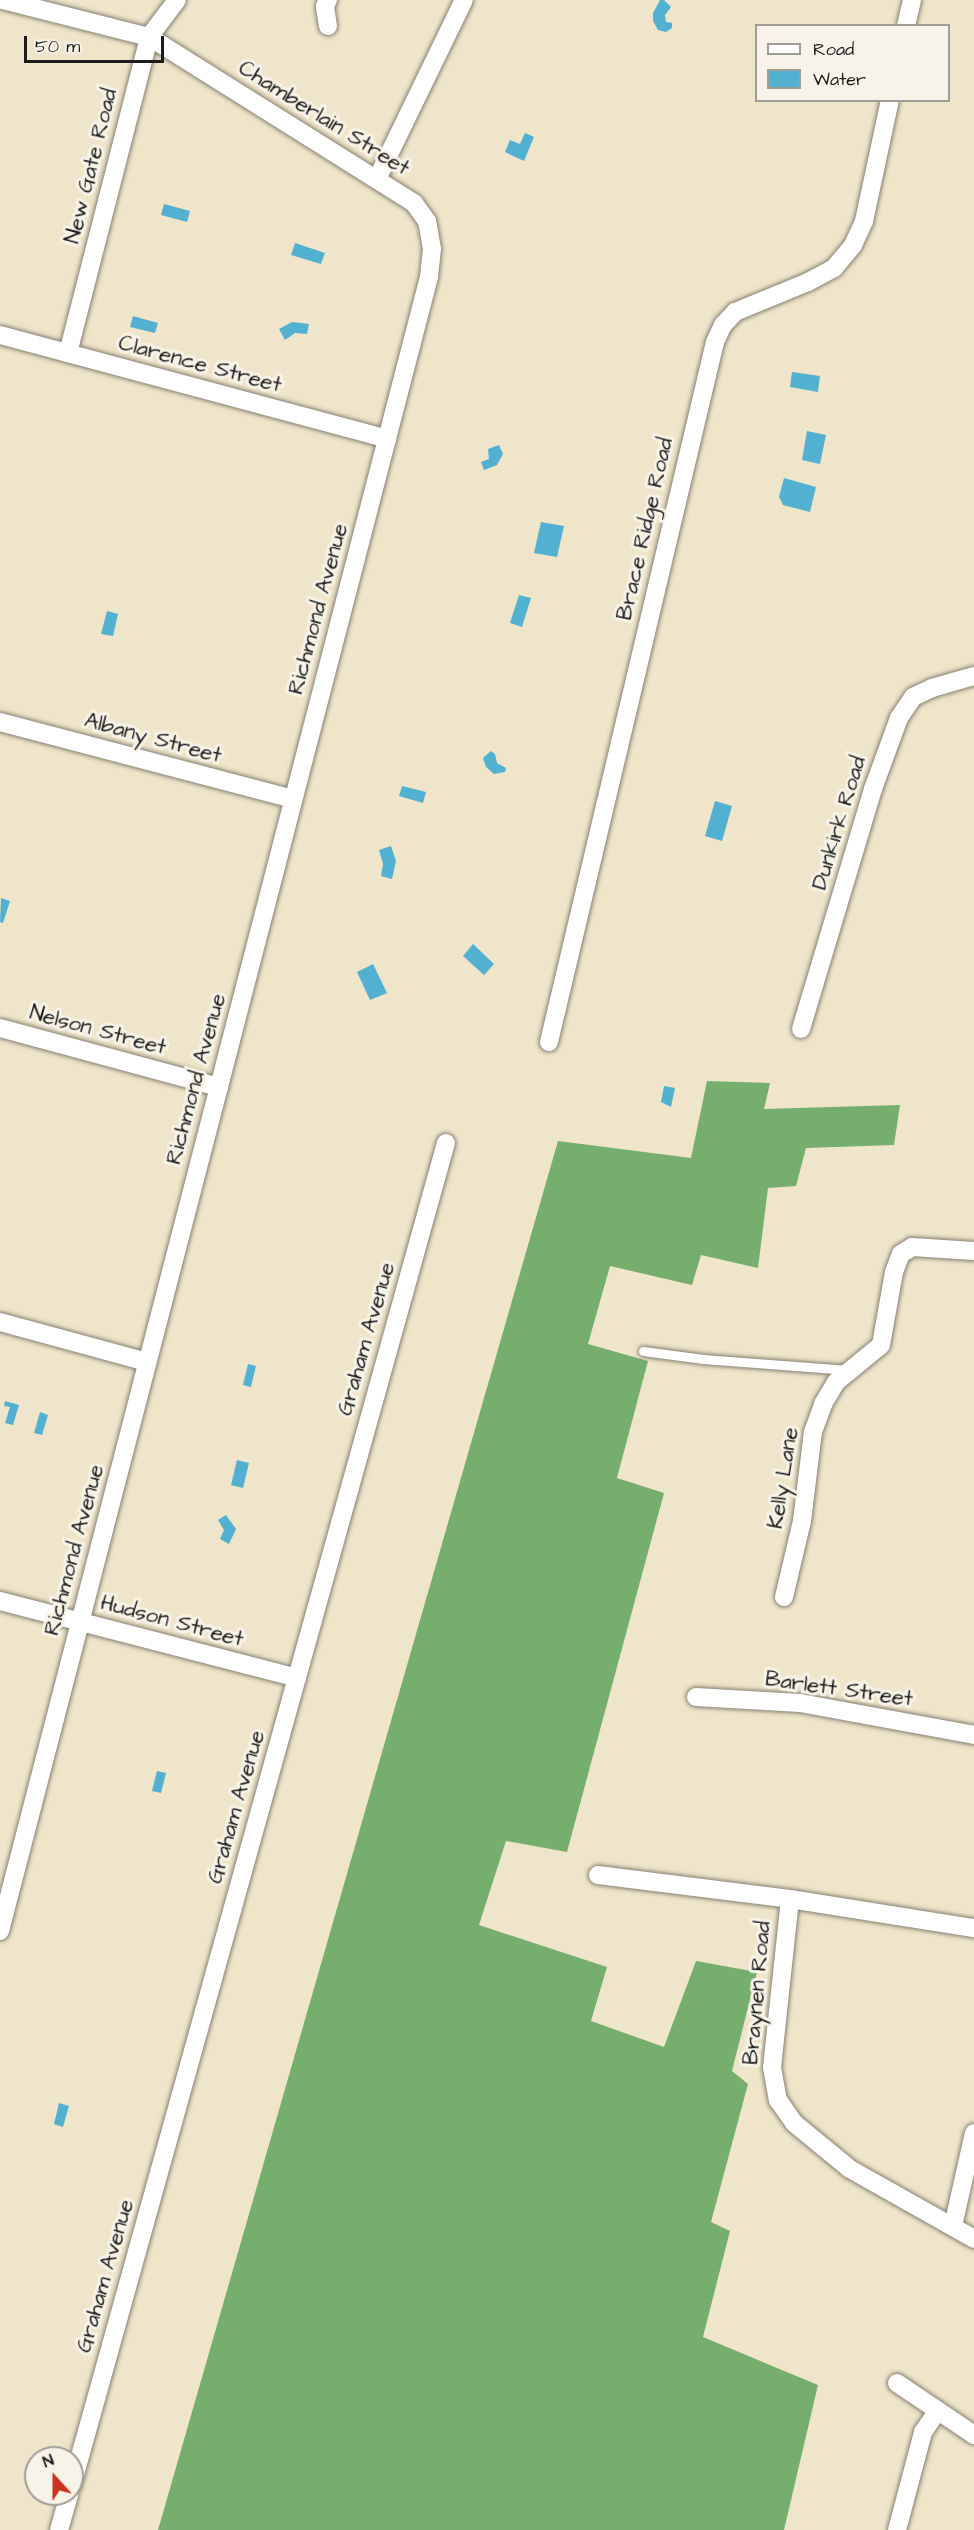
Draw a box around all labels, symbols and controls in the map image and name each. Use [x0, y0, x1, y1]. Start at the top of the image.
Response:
scale bar [27, 24, 166, 62]
legend [755, 24, 950, 102]
text: 50 m [35, 34, 80, 59]
text: Road [813, 37, 854, 62]
street label: Chamberlain Street [234, 55, 414, 181]
text: Water [813, 67, 866, 92]
street label: New Gate Road [59, 86, 123, 246]
street label: Clarence Street [116, 330, 284, 398]
street label: Brace Ridge Road [611, 435, 679, 623]
street label: Richmond Avenue [282, 521, 354, 697]
street label: Albany Street [82, 707, 224, 769]
street label: Dunkirk Road [806, 753, 872, 893]
street label: Richmond Avenue [160, 991, 232, 1167]
street label: Nelson Street [27, 999, 169, 1061]
street label: Graham Avenue [332, 1259, 400, 1419]
street label: Kelly Lane [762, 1425, 804, 1531]
street label: Richmond Avenue [38, 1462, 110, 1638]
street label: Hudson Street [98, 1589, 246, 1653]
street label: Barlett Street [763, 1666, 915, 1712]
street label: Graham Avenue [202, 1727, 270, 1887]
street label: Braynen Road [738, 1920, 776, 2066]
street label: Graham Avenue [71, 2196, 139, 2356]
north arrow [24, 2446, 84, 2506]
text: N [40, 2449, 57, 2473]

